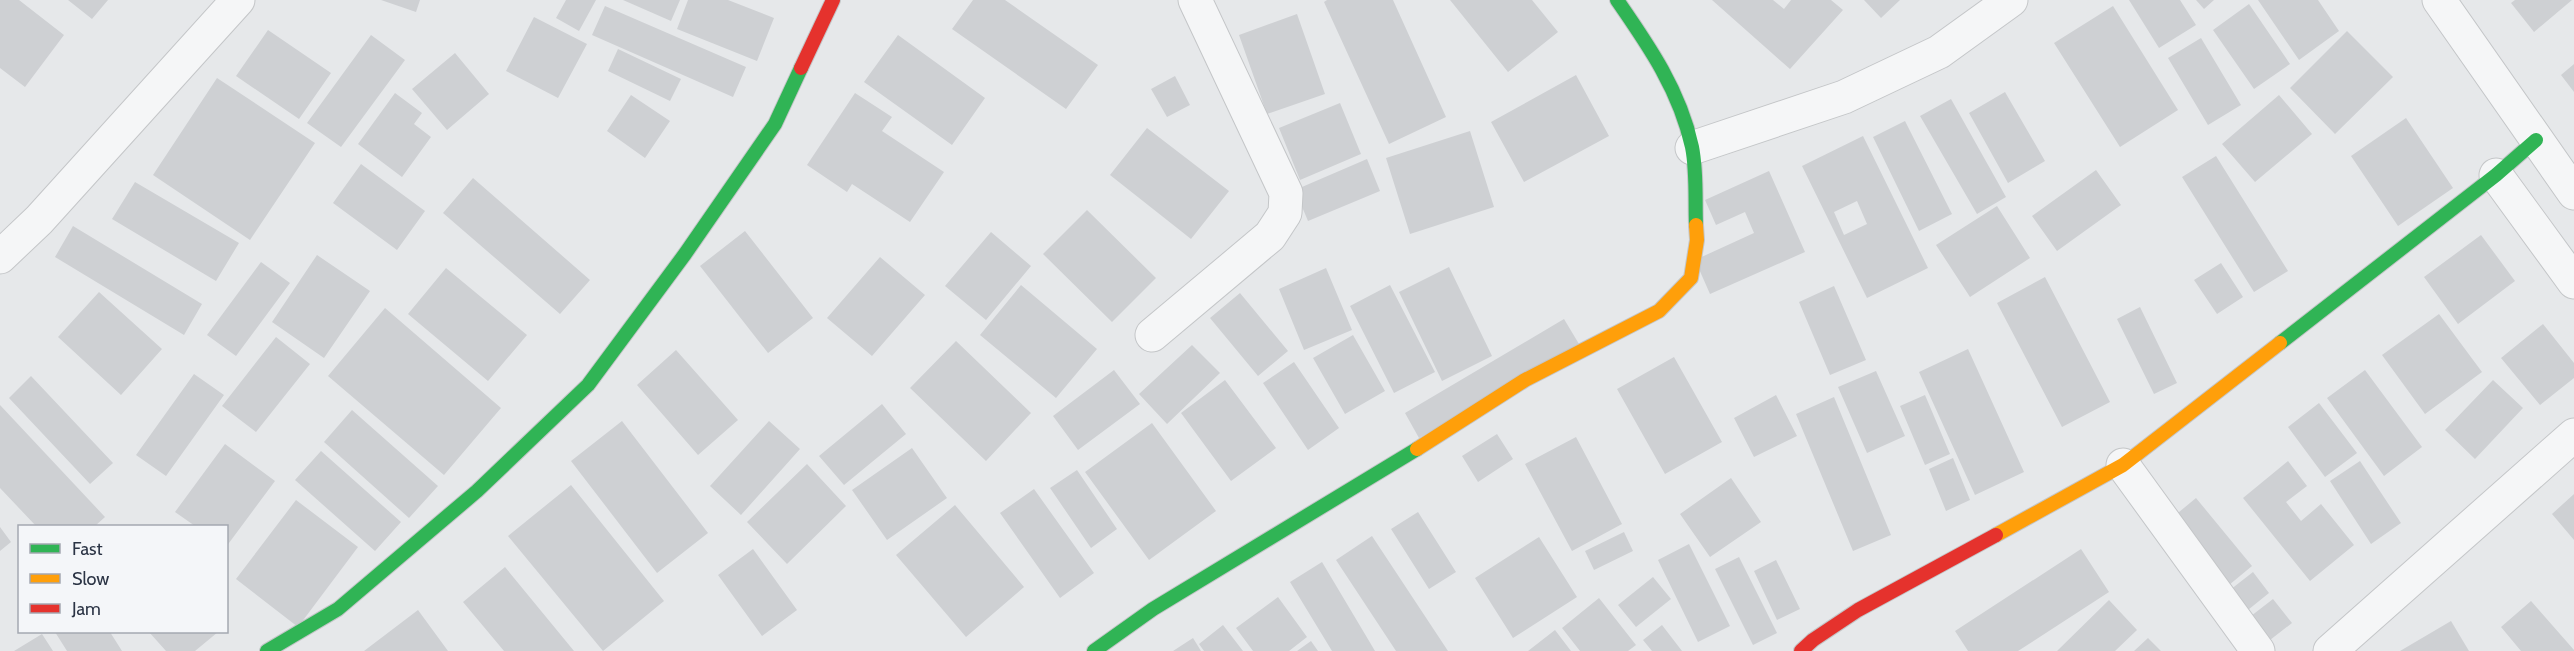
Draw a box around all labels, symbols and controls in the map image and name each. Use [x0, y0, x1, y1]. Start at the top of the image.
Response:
legend [18, 525, 228, 633]
text: Fast [72, 538, 103, 560]
text: Slow [72, 568, 109, 590]
text: Jam [71, 598, 101, 620]

